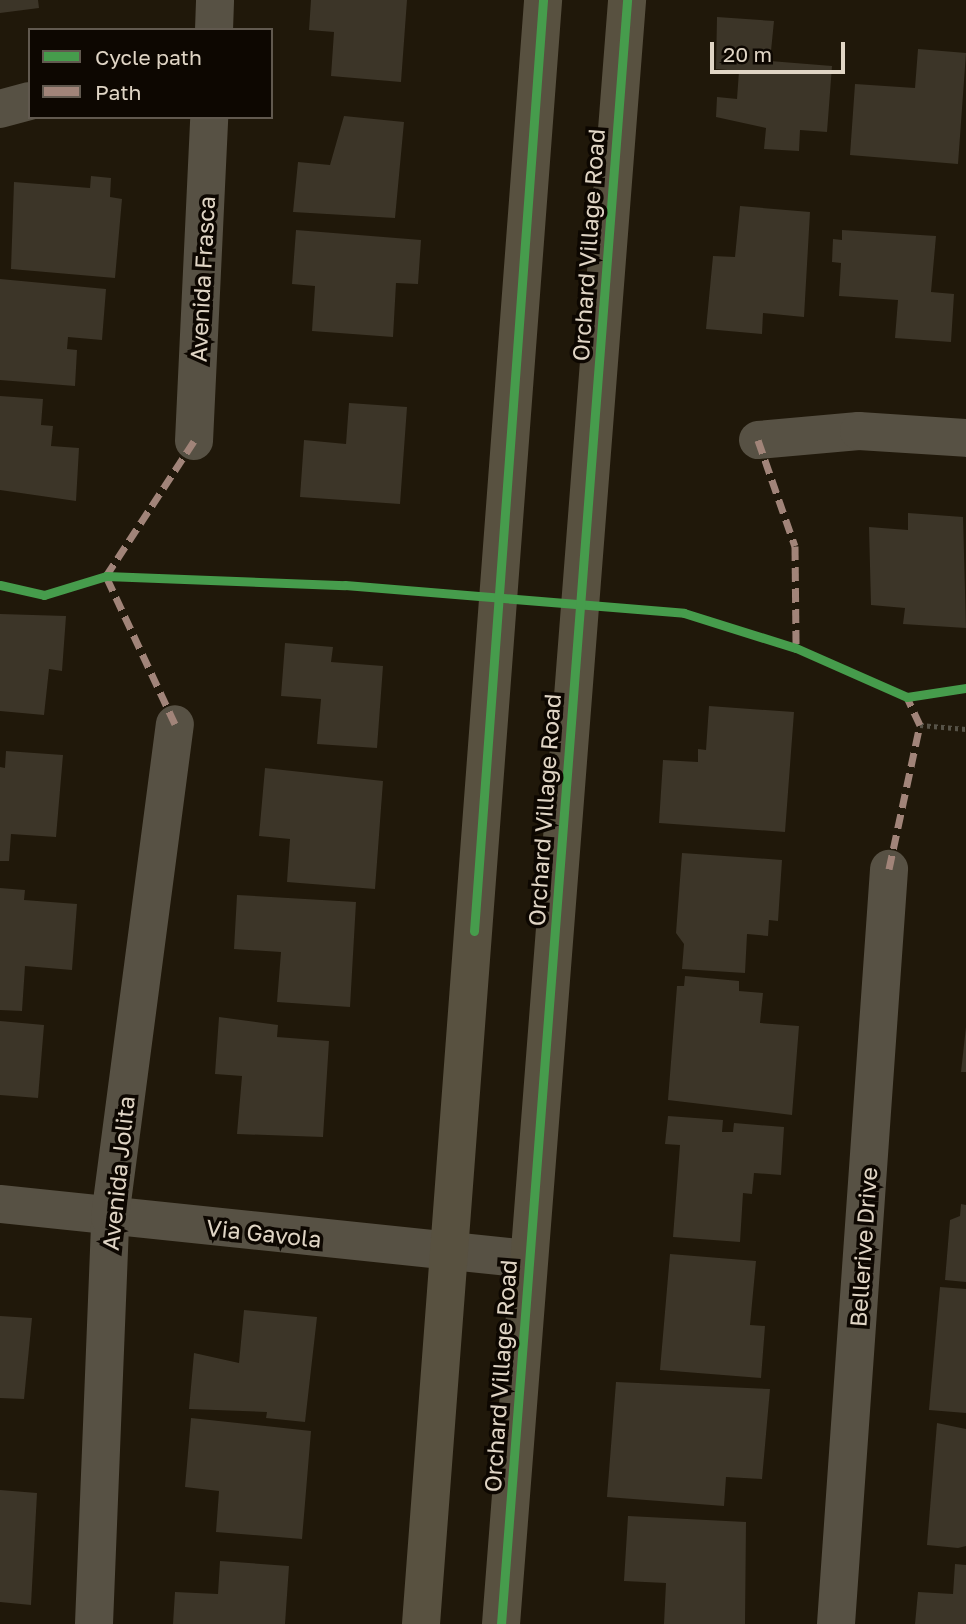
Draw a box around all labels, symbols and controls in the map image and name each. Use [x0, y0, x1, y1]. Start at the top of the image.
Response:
legend [28, 28, 273, 119]
scale bar [714, 28, 849, 72]
text: 20 m [723, 41, 772, 67]
text: Cycle path [95, 44, 202, 70]
text: Path [95, 79, 142, 105]
street label: Orchard Village Road [566, 128, 610, 362]
street label: Avenida Frasca [184, 195, 220, 363]
street label: Orchard Village Road [522, 693, 566, 927]
street label: Avenida Jolita [96, 1094, 140, 1252]
street label: Bellerive Drive [844, 1166, 882, 1328]
street label: Via Gavola [205, 1213, 323, 1253]
street label: Orchard Village Road [478, 1259, 522, 1493]

